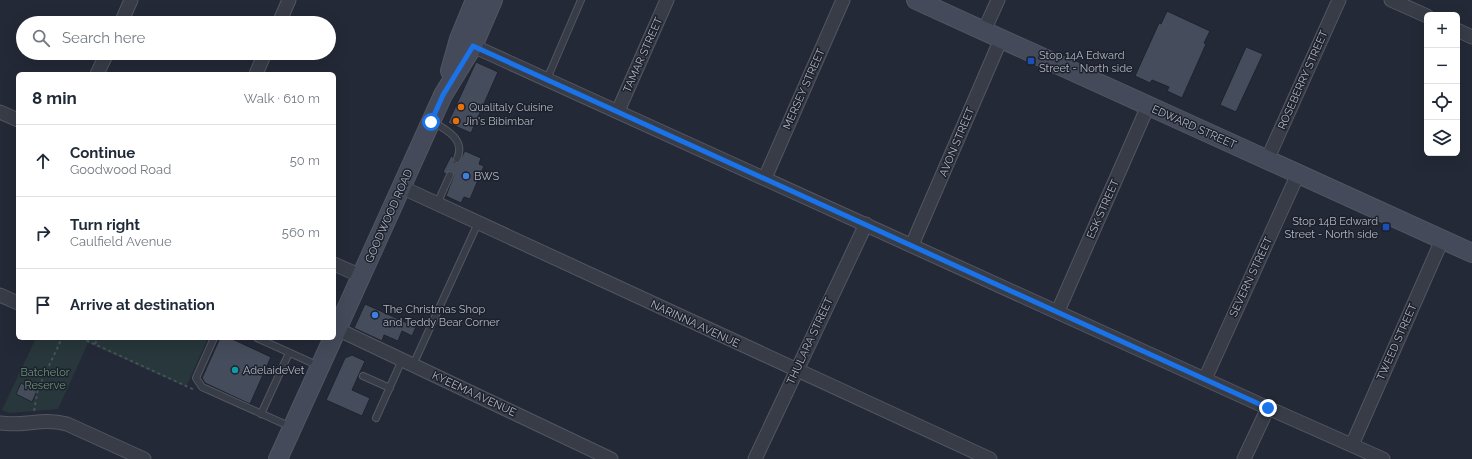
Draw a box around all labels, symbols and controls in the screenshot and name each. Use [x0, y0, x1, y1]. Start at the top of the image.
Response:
map controls [1424, 12, 1460, 156]
button: + [1424, 12, 1460, 48]
street label: TAMAR STREET [621, 15, 666, 95]
search box [16, 16, 336, 60]
icon: search [30, 27, 52, 49]
street label: ROSEBERRY STREET [1275, 28, 1331, 132]
text: Search here [62, 29, 145, 47]
street label: MERSEY STREET [780, 46, 828, 131]
button: − [1424, 48, 1460, 84]
place label: Stop 14A Edward Street - North side [1039, 49, 1133, 75]
marker: Stop 14A Edward Street - North side [1026, 56, 1036, 66]
button: locate [1424, 84, 1460, 120]
text: 8 min [32, 88, 77, 108]
text: Walk · 610 m [244, 91, 320, 106]
place label: Qualitaly Cuisine [469, 101, 554, 114]
marker: Qualitaly Cuisine [456, 102, 466, 112]
street label: EDWARD STREET [1150, 103, 1239, 152]
street label: AVON STREET [937, 105, 978, 179]
route start [422, 113, 440, 131]
place label: Jin's Bibimbar [464, 115, 534, 128]
marker: Jin's Bibimbar [451, 116, 461, 126]
button: layers [1424, 120, 1460, 156]
text: Continue [70, 144, 135, 162]
icon: ahead [32, 150, 54, 172]
text: 50 m [290, 153, 320, 168]
text: Goodwood Road [70, 162, 171, 177]
street label: GOODWOOD ROAD [363, 167, 416, 265]
place label: BWS [474, 170, 499, 183]
marker: BWS [461, 171, 471, 181]
street label: ESK STREET [1084, 177, 1122, 241]
place label: Stop 14B Edward Street - North side [1285, 215, 1379, 241]
text: Turn right [70, 216, 140, 234]
icon: right [32, 222, 54, 244]
marker: Stop 14B Edward Street - North side [1381, 222, 1391, 232]
text: 560 m [282, 225, 320, 240]
text: Caulfield Avenue [70, 234, 172, 249]
street label: SEVERN STREET [1227, 235, 1275, 319]
icon: arrive [32, 294, 54, 316]
street label: THULARA STREET [784, 295, 836, 387]
text: Arrive at destination [70, 296, 215, 314]
street label: NARINNA AVENUE [648, 298, 742, 350]
street label: TWEED STREET [1374, 301, 1420, 383]
place label: The Christmas Shop and Teddy Bear Corner [383, 303, 500, 329]
marker: The Christmas Shop and Teddy Bear Corner [370, 310, 380, 320]
place label: AdelaideVet [243, 364, 305, 377]
marker: AdelaideVet [230, 365, 240, 375]
park label: Batchelor Reserve [20, 366, 70, 392]
street label: KYEEMA AVENUE [430, 369, 518, 419]
route end [1259, 399, 1277, 417]

